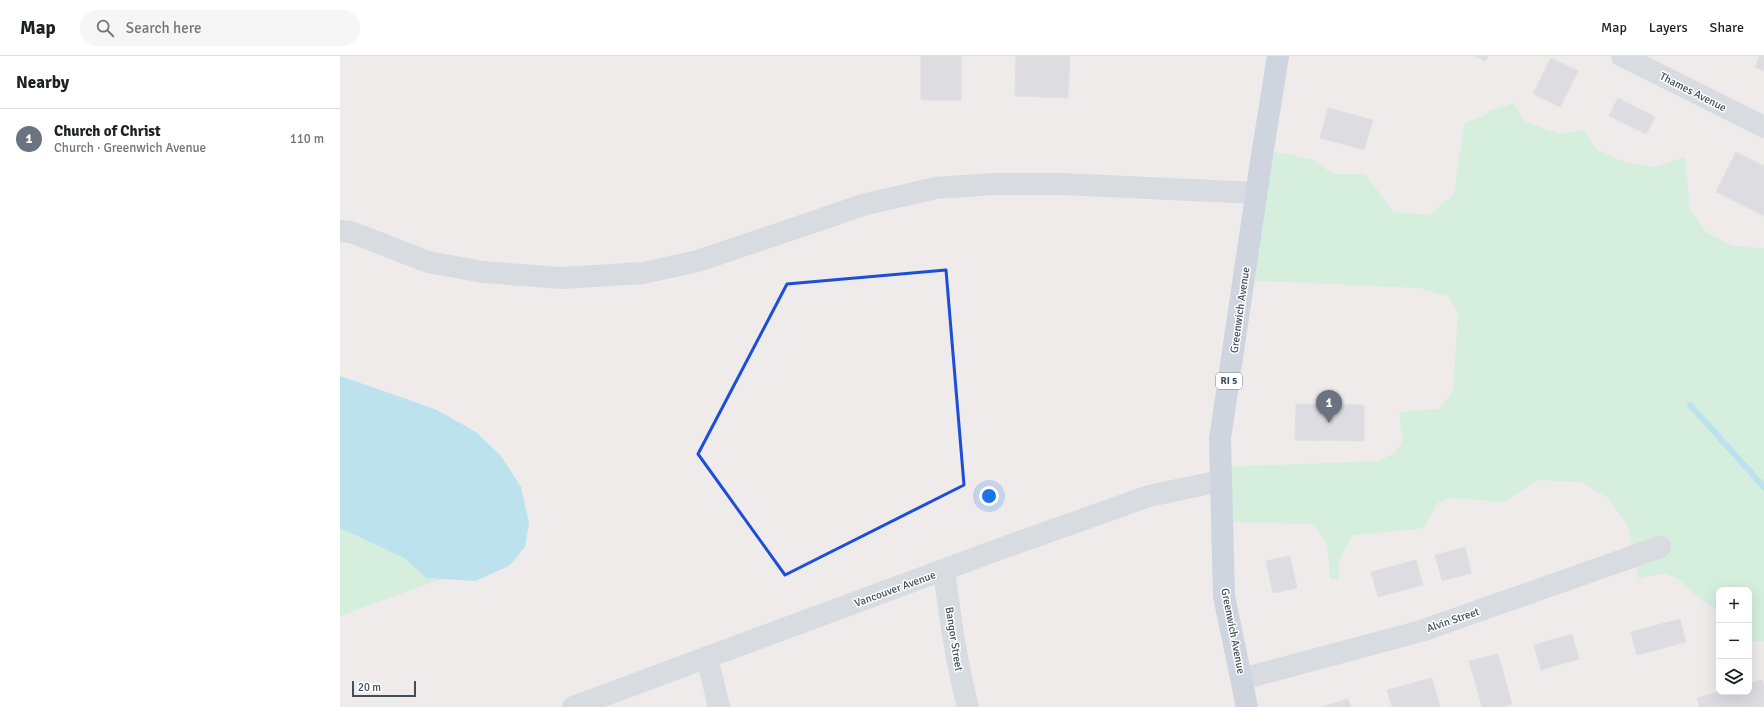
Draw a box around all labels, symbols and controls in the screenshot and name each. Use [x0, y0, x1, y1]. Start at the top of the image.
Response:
search box [80, 10, 360, 46]
text: Map [20, 16, 56, 40]
icon: search [94, 17, 116, 39]
text: Search here [126, 19, 201, 37]
text: Map [1601, 19, 1627, 36]
text: Layers [1649, 19, 1688, 36]
text: Share [1710, 19, 1744, 36]
street label: Thames Avenue [1658, 70, 1728, 114]
text: Nearby [16, 72, 69, 93]
text: Church of Christ [54, 122, 161, 140]
text: 1 [25, 131, 33, 147]
text: 110 m [290, 131, 324, 147]
text: Church · Greenwich Avenue [54, 140, 206, 156]
street label: Greenwich Avenue [1228, 266, 1252, 354]
road number: RI 5 [1216, 373, 1242, 389]
pin: 1 [1316, 390, 1342, 423]
your location [979, 486, 999, 506]
street label: Vancouver Avenue [853, 568, 937, 610]
street label: Greenwich Avenue [1218, 587, 1248, 675]
map controls [1716, 587, 1752, 695]
button: + [1716, 587, 1752, 623]
street label: Alvin Street [1425, 605, 1481, 635]
street label: Bangor Street [943, 606, 966, 672]
button: − [1716, 623, 1752, 659]
button: layers [1716, 659, 1752, 695]
scale bar [352, 679, 416, 698]
text: 20 m [358, 681, 381, 694]

